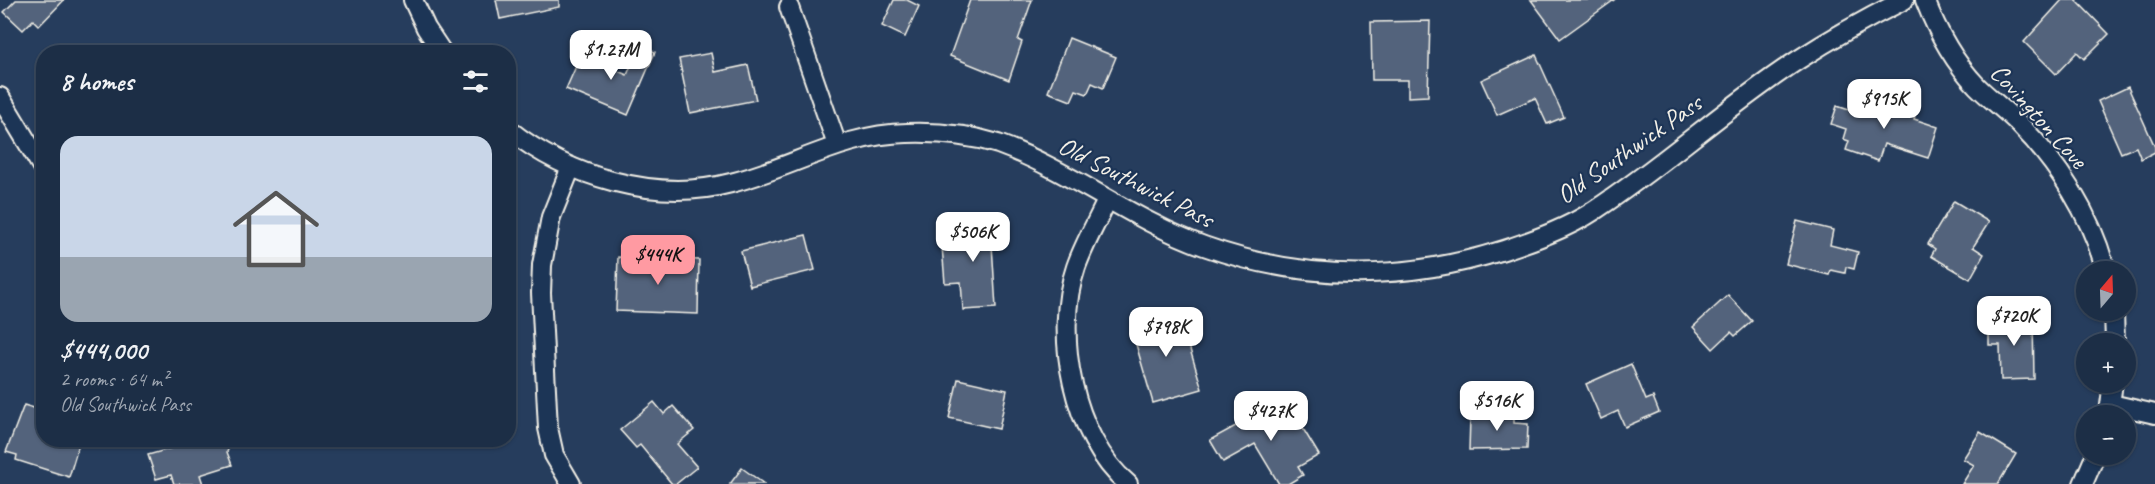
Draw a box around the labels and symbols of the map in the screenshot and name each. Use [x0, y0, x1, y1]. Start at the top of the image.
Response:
pin: $1.27M [562, 30, 660, 81]
street label: Covington Cove [1983, 57, 2096, 177]
pin: $915K [1842, 79, 1926, 130]
street label: Old Southwick Pass [1550, 85, 1710, 211]
street label: Old Southwick Pass [1053, 129, 1221, 236]
pin: $506K [931, 212, 1015, 263]
pin: $444K [616, 235, 700, 286]
north arrow [2076, 261, 2136, 321]
pin: $720K [1972, 296, 2056, 347]
pin: $798K [1124, 307, 1208, 358]
pin: $516K [1455, 381, 1539, 432]
pin: $427K [1229, 391, 1313, 442]

